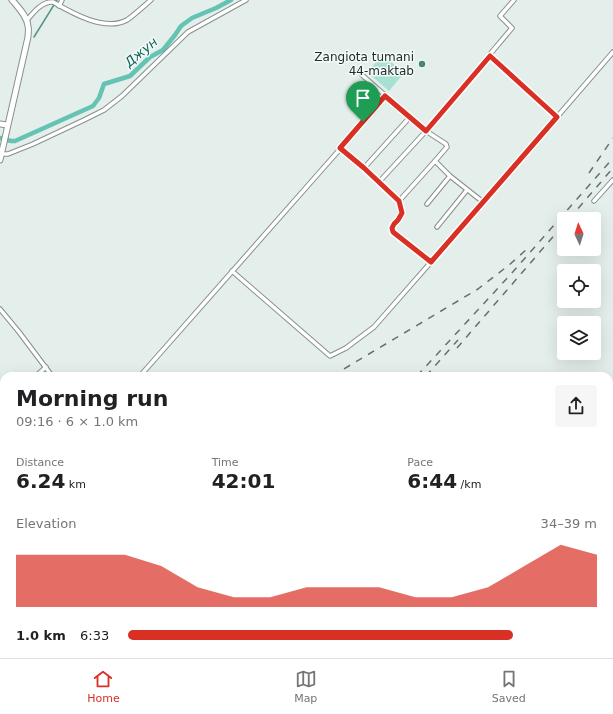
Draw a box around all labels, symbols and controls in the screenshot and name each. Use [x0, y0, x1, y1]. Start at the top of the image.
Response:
water label: Джун [121, 34, 161, 71]
place label: Zangiota tumani 44-maktab [314, 50, 414, 78]
marker: Zangiota tumani 44-maktab [417, 59, 427, 69]
pin [346, 81, 380, 122]
icon: arrive [352, 87, 374, 109]
north arrow [557, 212, 601, 256]
map controls [557, 212, 601, 360]
button: locate [557, 264, 601, 308]
button: layers [557, 316, 601, 360]
button: share [555, 385, 597, 427]
text: Morning run [16, 386, 168, 411]
text: 09:16 · 6 × 1.0 km [16, 414, 138, 429]
text: Distance [16, 456, 64, 469]
text: Time [212, 456, 239, 469]
text: Pace [407, 456, 433, 469]
text: 6.24 [16, 469, 65, 493]
text: 42:01 [212, 469, 275, 493]
text: 6:44 [407, 469, 457, 493]
text: km [65, 478, 86, 491]
text: /km [457, 478, 481, 491]
text: Elevation [16, 516, 76, 531]
text: 34–39 m [541, 516, 597, 531]
text: 1.0 km [16, 628, 66, 643]
text: 6:33 [80, 628, 109, 643]
tab: Home [87, 668, 120, 705]
tab: Map [294, 668, 317, 705]
tab: Saved [492, 668, 526, 705]

